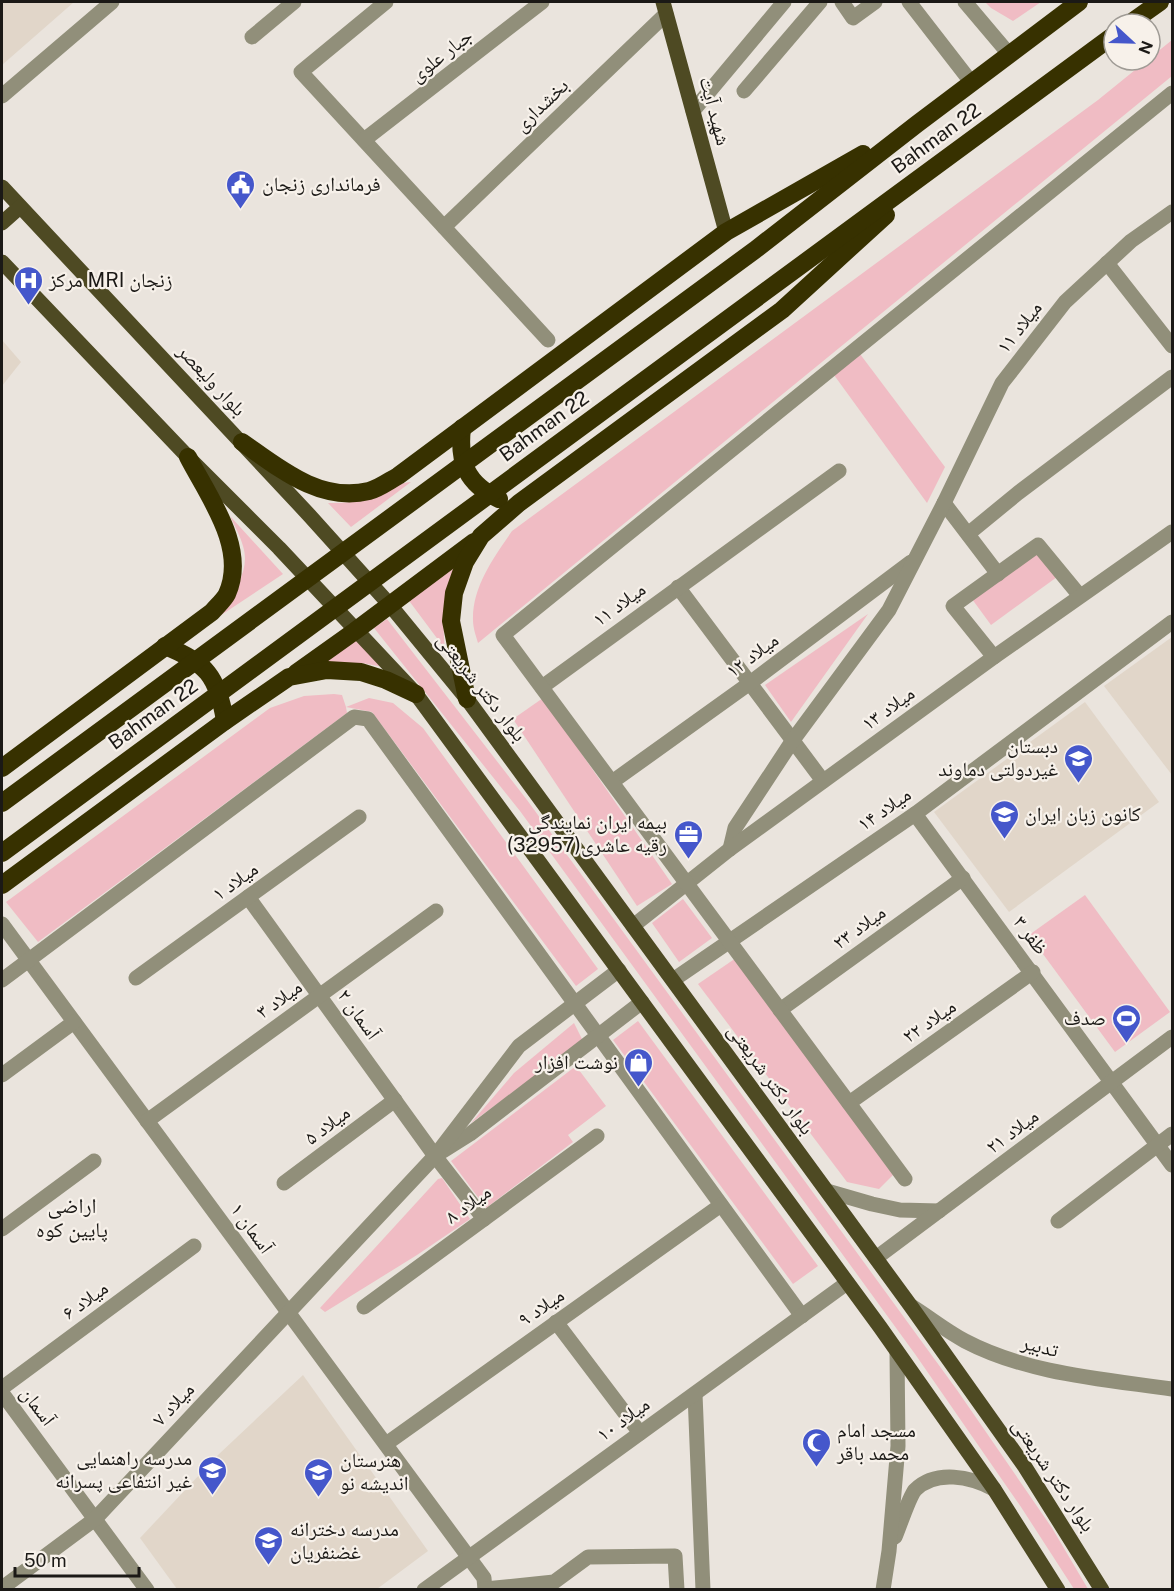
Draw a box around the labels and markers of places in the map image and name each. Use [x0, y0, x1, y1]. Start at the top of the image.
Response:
public building icon: فرمانداری زنجان [225, 168, 257, 210]
place label: فرمانداری زنجان [262, 172, 381, 196]
hospital icon: مرکز MRI زنجان [12, 264, 44, 306]
place label: مرکز MRI زنجان [48, 268, 173, 292]
place label: دبستان غیردولتی دماوند [938, 734, 1058, 781]
school or university icon: دبستان غیردولتی دماوند [1063, 742, 1095, 784]
school or university icon: کانون زبان ایران [988, 798, 1020, 840]
place label: کانون زبان ایران [1025, 802, 1141, 826]
place label: بیمه ایران نمایندگی رقیه عاشری(32957) [507, 810, 667, 857]
office icon: بیمه ایران نمایندگی رقیه عاشری(32957) [672, 818, 704, 860]
sports icon: صدف [1111, 1002, 1143, 1044]
place label: صدف [1064, 1006, 1106, 1030]
shop icon: نوشت افزار [623, 1046, 655, 1088]
place label: نوشت افزار [534, 1050, 618, 1074]
place label: مسجد امام محمد باقر [836, 1418, 916, 1465]
mosque icon: مسجد امام محمد باقر [800, 1426, 832, 1468]
place label: مدرسه راهنمایی غیر انتفاعی پسرانه [55, 1446, 192, 1493]
place label: هنرستان اندیشه نو [340, 1448, 409, 1495]
school or university icon: مدرسه راهنمایی غیر انتفاعی پسرانه [197, 1454, 229, 1496]
school or university icon: هنرستان اندیشه نو [303, 1456, 335, 1498]
place label: مدرسه دخترانه غضنفریان [290, 1517, 399, 1564]
school or university icon: مدرسه دخترانه غضنفریان [253, 1524, 285, 1566]

